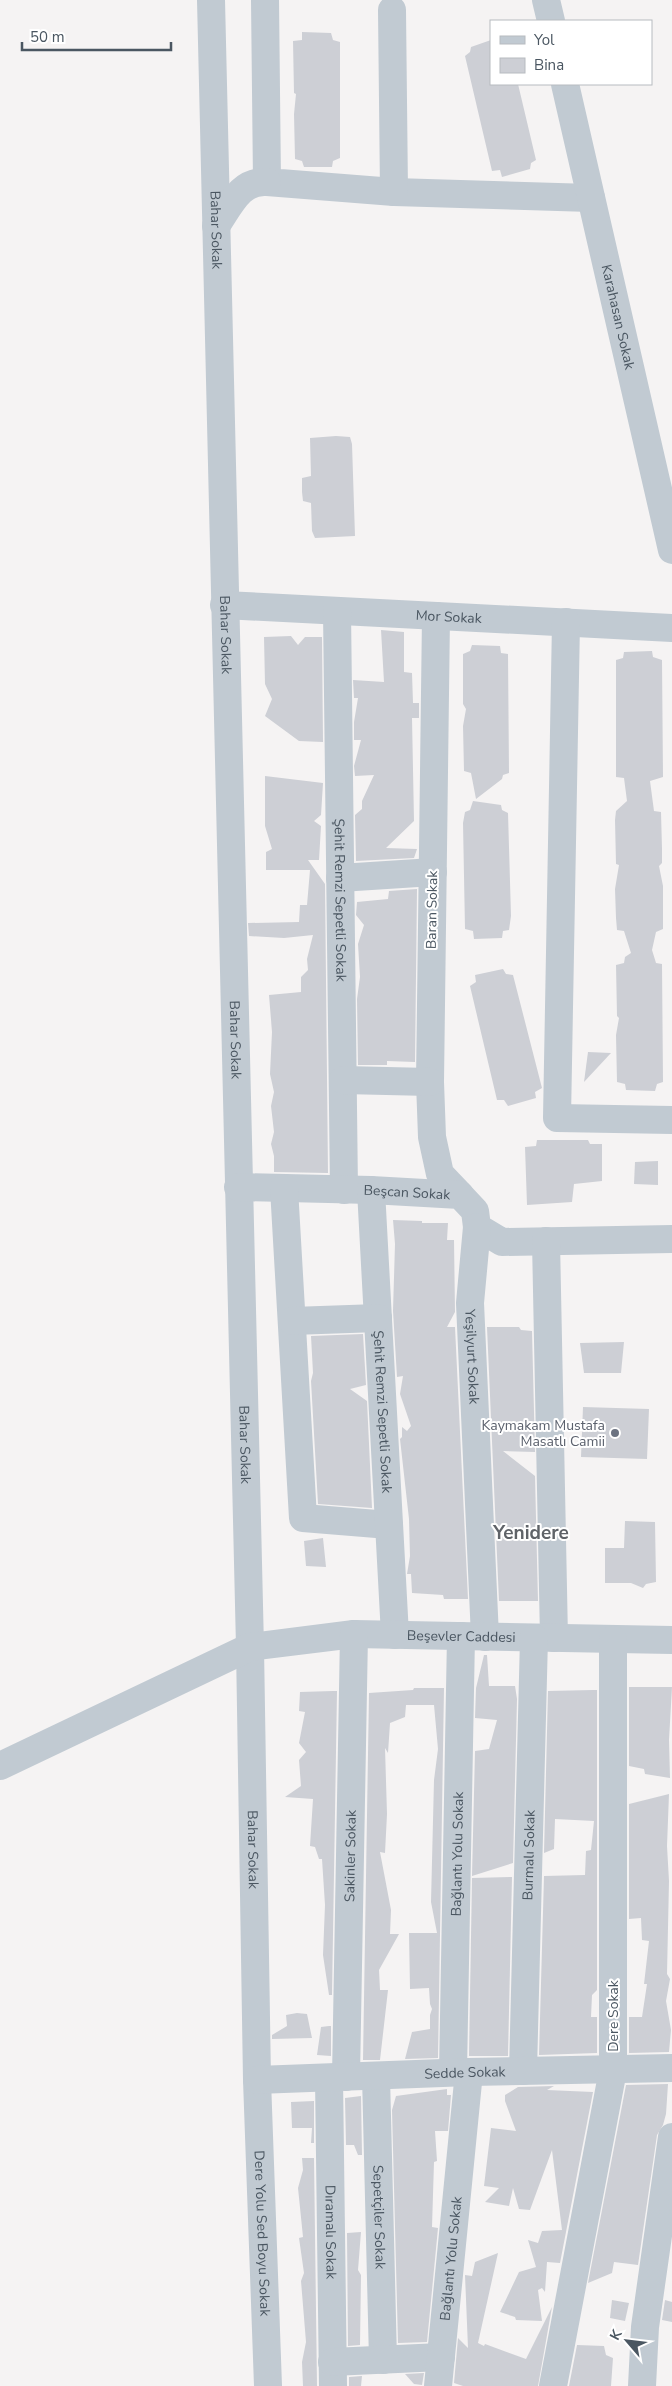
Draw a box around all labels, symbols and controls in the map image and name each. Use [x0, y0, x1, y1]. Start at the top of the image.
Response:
scale bar [22, 20, 171, 52]
legend [490, 20, 652, 85]
text: 50 m [30, 27, 65, 47]
text: Yol [533, 30, 555, 50]
text: Bina [534, 55, 564, 75]
street label: Bahar Sokak [206, 190, 227, 270]
street label: Karahasan Sokak [597, 262, 640, 372]
street label: Bahar Sokak [216, 595, 236, 675]
street label: Mor Sokak [415, 605, 483, 628]
street label: Şehit Remzi Sepetli Sokak [330, 818, 351, 983]
street label: Baran Sokak [422, 870, 442, 949]
street label: Bahar Sokak [225, 1000, 246, 1080]
street label: Beşcan Sokak [363, 1180, 452, 1204]
street label: Yeşilyurt Sokak [461, 1308, 484, 1406]
street label: Şehit Remzi Sepetli Sokak [369, 1330, 397, 1495]
street label: Bahar Sokak [235, 1405, 256, 1485]
place label: Kaymakam Mustafa Masatlı Camii [482, 1416, 605, 1451]
marker: Kaymakam Mustafa Masatlı Camii [609, 1427, 621, 1439]
district label: Yenidere [492, 1520, 569, 1546]
street label: Beşevler Caddesi [407, 1625, 516, 1647]
street label: Bağlantı Yolu Sokak [446, 1790, 468, 1917]
street label: Sakinler Sokak [340, 1809, 360, 1902]
street label: Burmalı Sokak [518, 1809, 539, 1901]
street label: Bahar Sokak [243, 1810, 263, 1890]
street label: Dere Sokak [604, 1979, 623, 2052]
street label: Sedde Sokak [424, 2062, 507, 2083]
street label: Dere Yolu Sed Boyu Sokak [250, 2150, 275, 2318]
street label: Sepetçiler Sokak [369, 2165, 390, 2270]
street label: Dıramalı Sokak [321, 2185, 341, 2280]
street label: Bağlantı Yolu Sokak [435, 2195, 466, 2322]
north arrow [602, 2316, 652, 2366]
text: K [605, 2326, 627, 2344]

